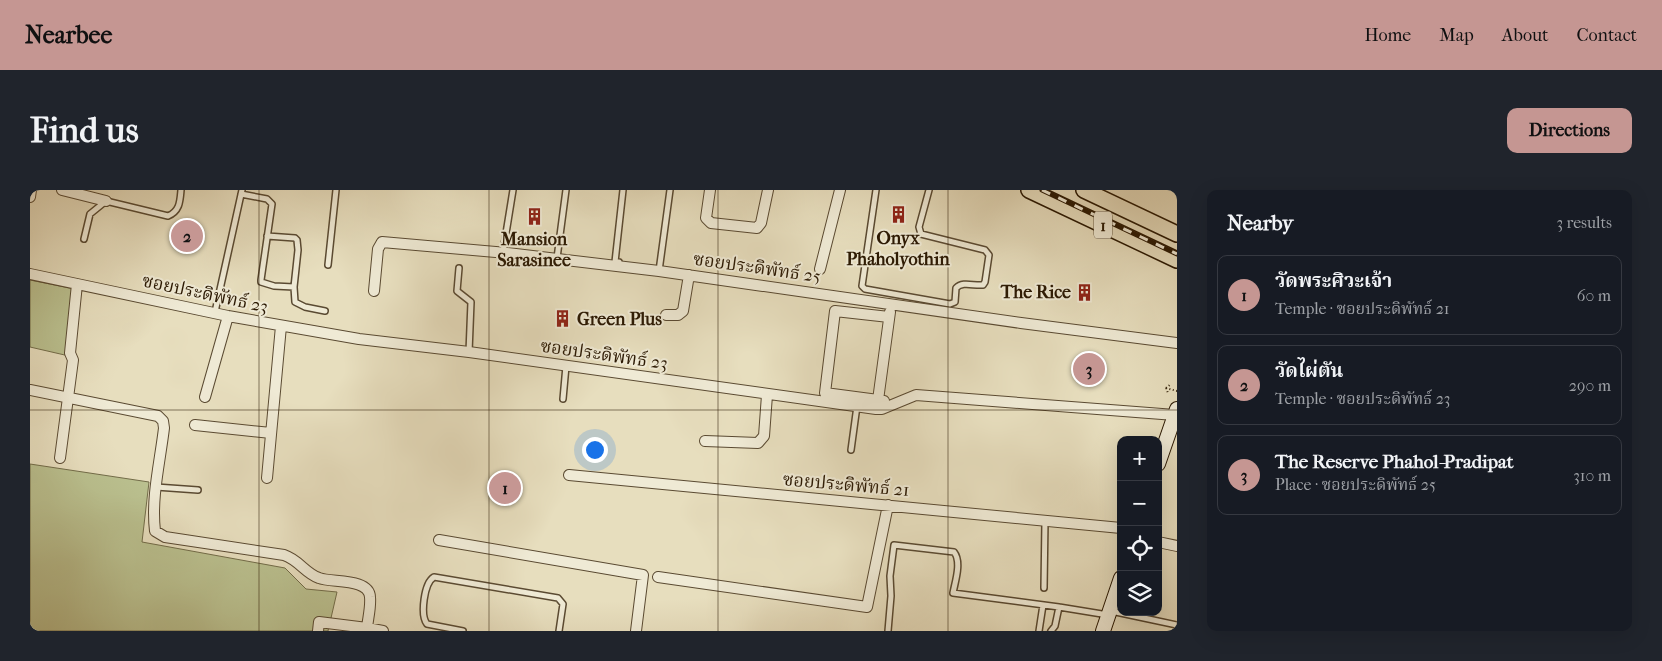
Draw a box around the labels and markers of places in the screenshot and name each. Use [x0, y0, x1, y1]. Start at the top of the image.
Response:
building icon: Onyx Phaholyothin [888, 205, 908, 225]
building icon: Mansion Sarasinee [524, 206, 544, 226]
pin: 2 [171, 217, 203, 255]
place label: Onyx Phaholyothin [846, 228, 950, 270]
place label: Mansion Sarasinee [497, 229, 571, 271]
place label: The Rice [1000, 282, 1071, 303]
building icon: The Rice [1075, 282, 1095, 302]
building icon: Green Plus [553, 309, 573, 329]
place label: Green Plus [577, 309, 662, 330]
pin: 3 [1073, 350, 1105, 388]
pin: 1 [489, 469, 521, 507]

